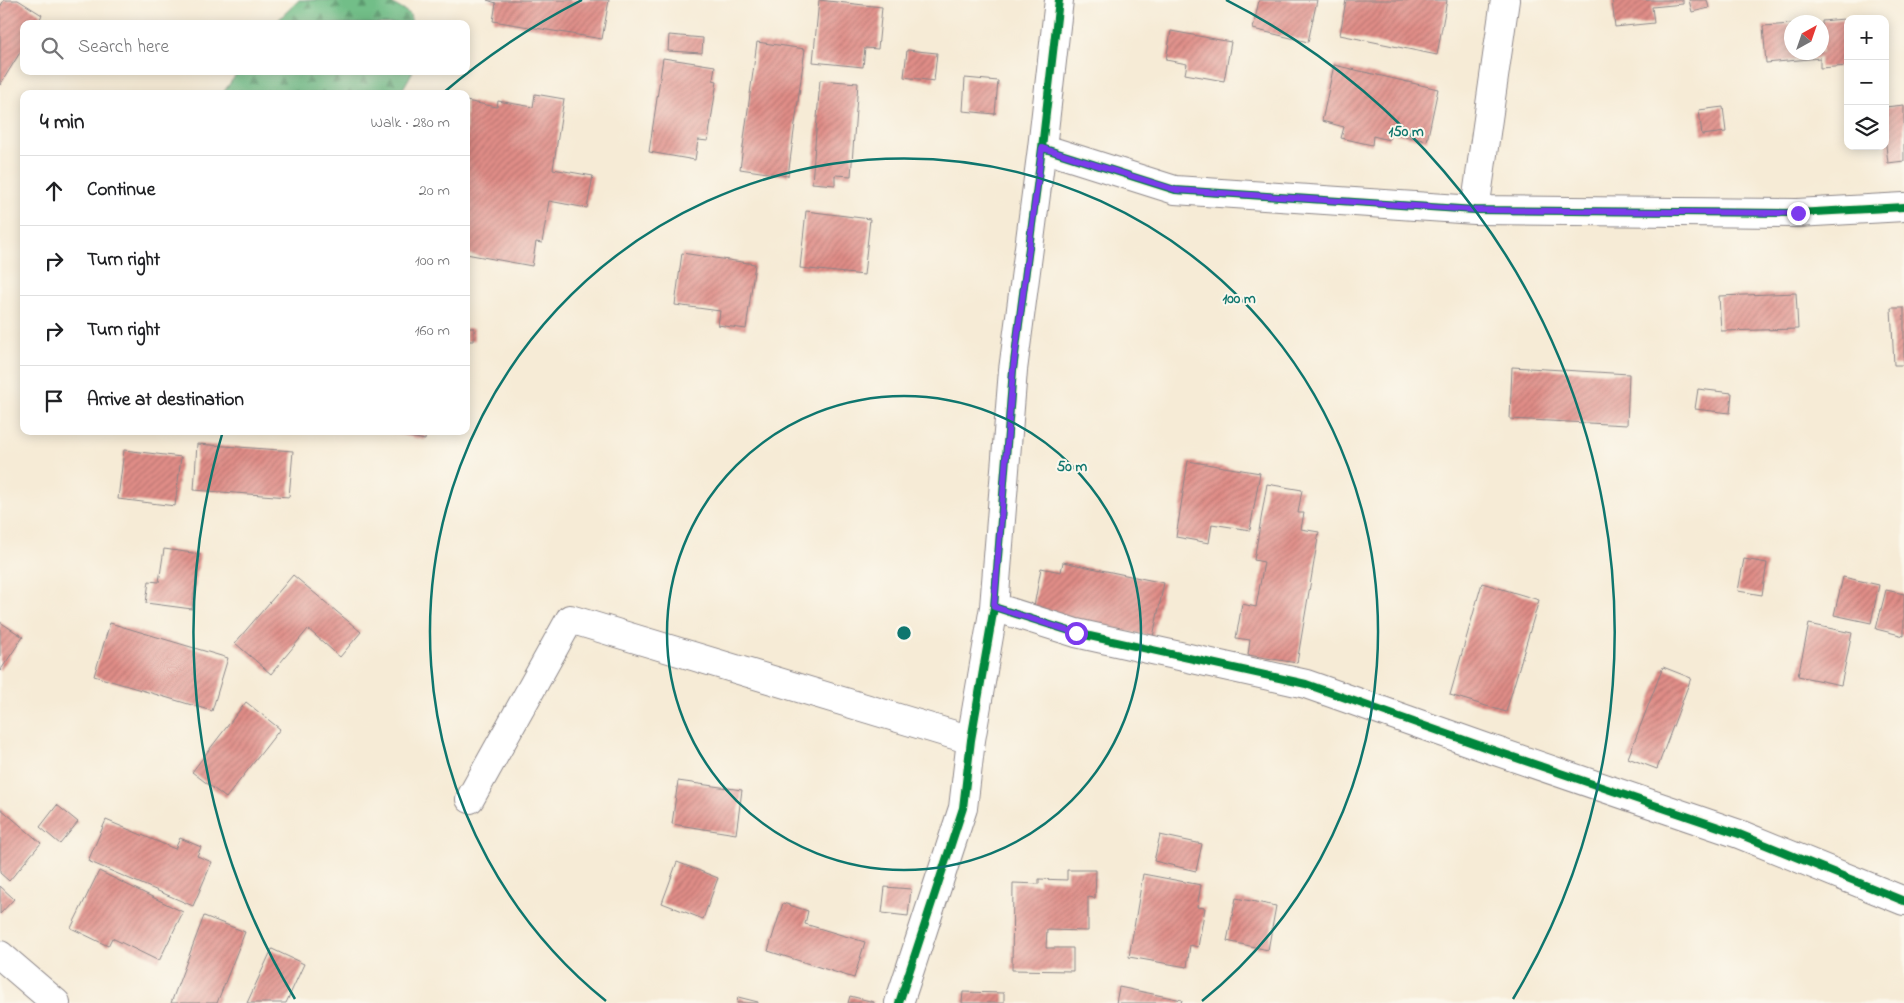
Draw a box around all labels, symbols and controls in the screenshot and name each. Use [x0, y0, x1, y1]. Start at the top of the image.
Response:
north arrow [1784, 15, 1829, 60]
map controls [1844, 15, 1889, 150]
button: + [1844, 15, 1889, 60]
search box [20, 20, 470, 75]
icon: search [38, 34, 66, 62]
text: Search here [78, 34, 169, 61]
button: − [1844, 60, 1889, 105]
button: layers [1844, 105, 1889, 150]
text: 4 min [40, 108, 84, 138]
text: Walk · 280 m [371, 111, 450, 135]
text: 150 m [1388, 121, 1424, 143]
icon: ahead [40, 177, 68, 205]
text: Continue [87, 177, 155, 204]
text: 20 m [419, 179, 450, 203]
route end [1787, 202, 1810, 225]
icon: right [40, 247, 68, 275]
text: Turn right [87, 247, 160, 274]
text: 100 m [415, 249, 450, 273]
text: 100 m [1222, 288, 1256, 310]
icon: right [40, 317, 68, 345]
text: Turn right [87, 317, 160, 344]
text: 160 m [415, 319, 450, 343]
icon: arrive [40, 387, 68, 415]
text: Arrive at destination [87, 387, 244, 414]
text: 50 m [1057, 456, 1088, 478]
route start [1065, 622, 1088, 645]
centre of rings [895, 624, 913, 642]

